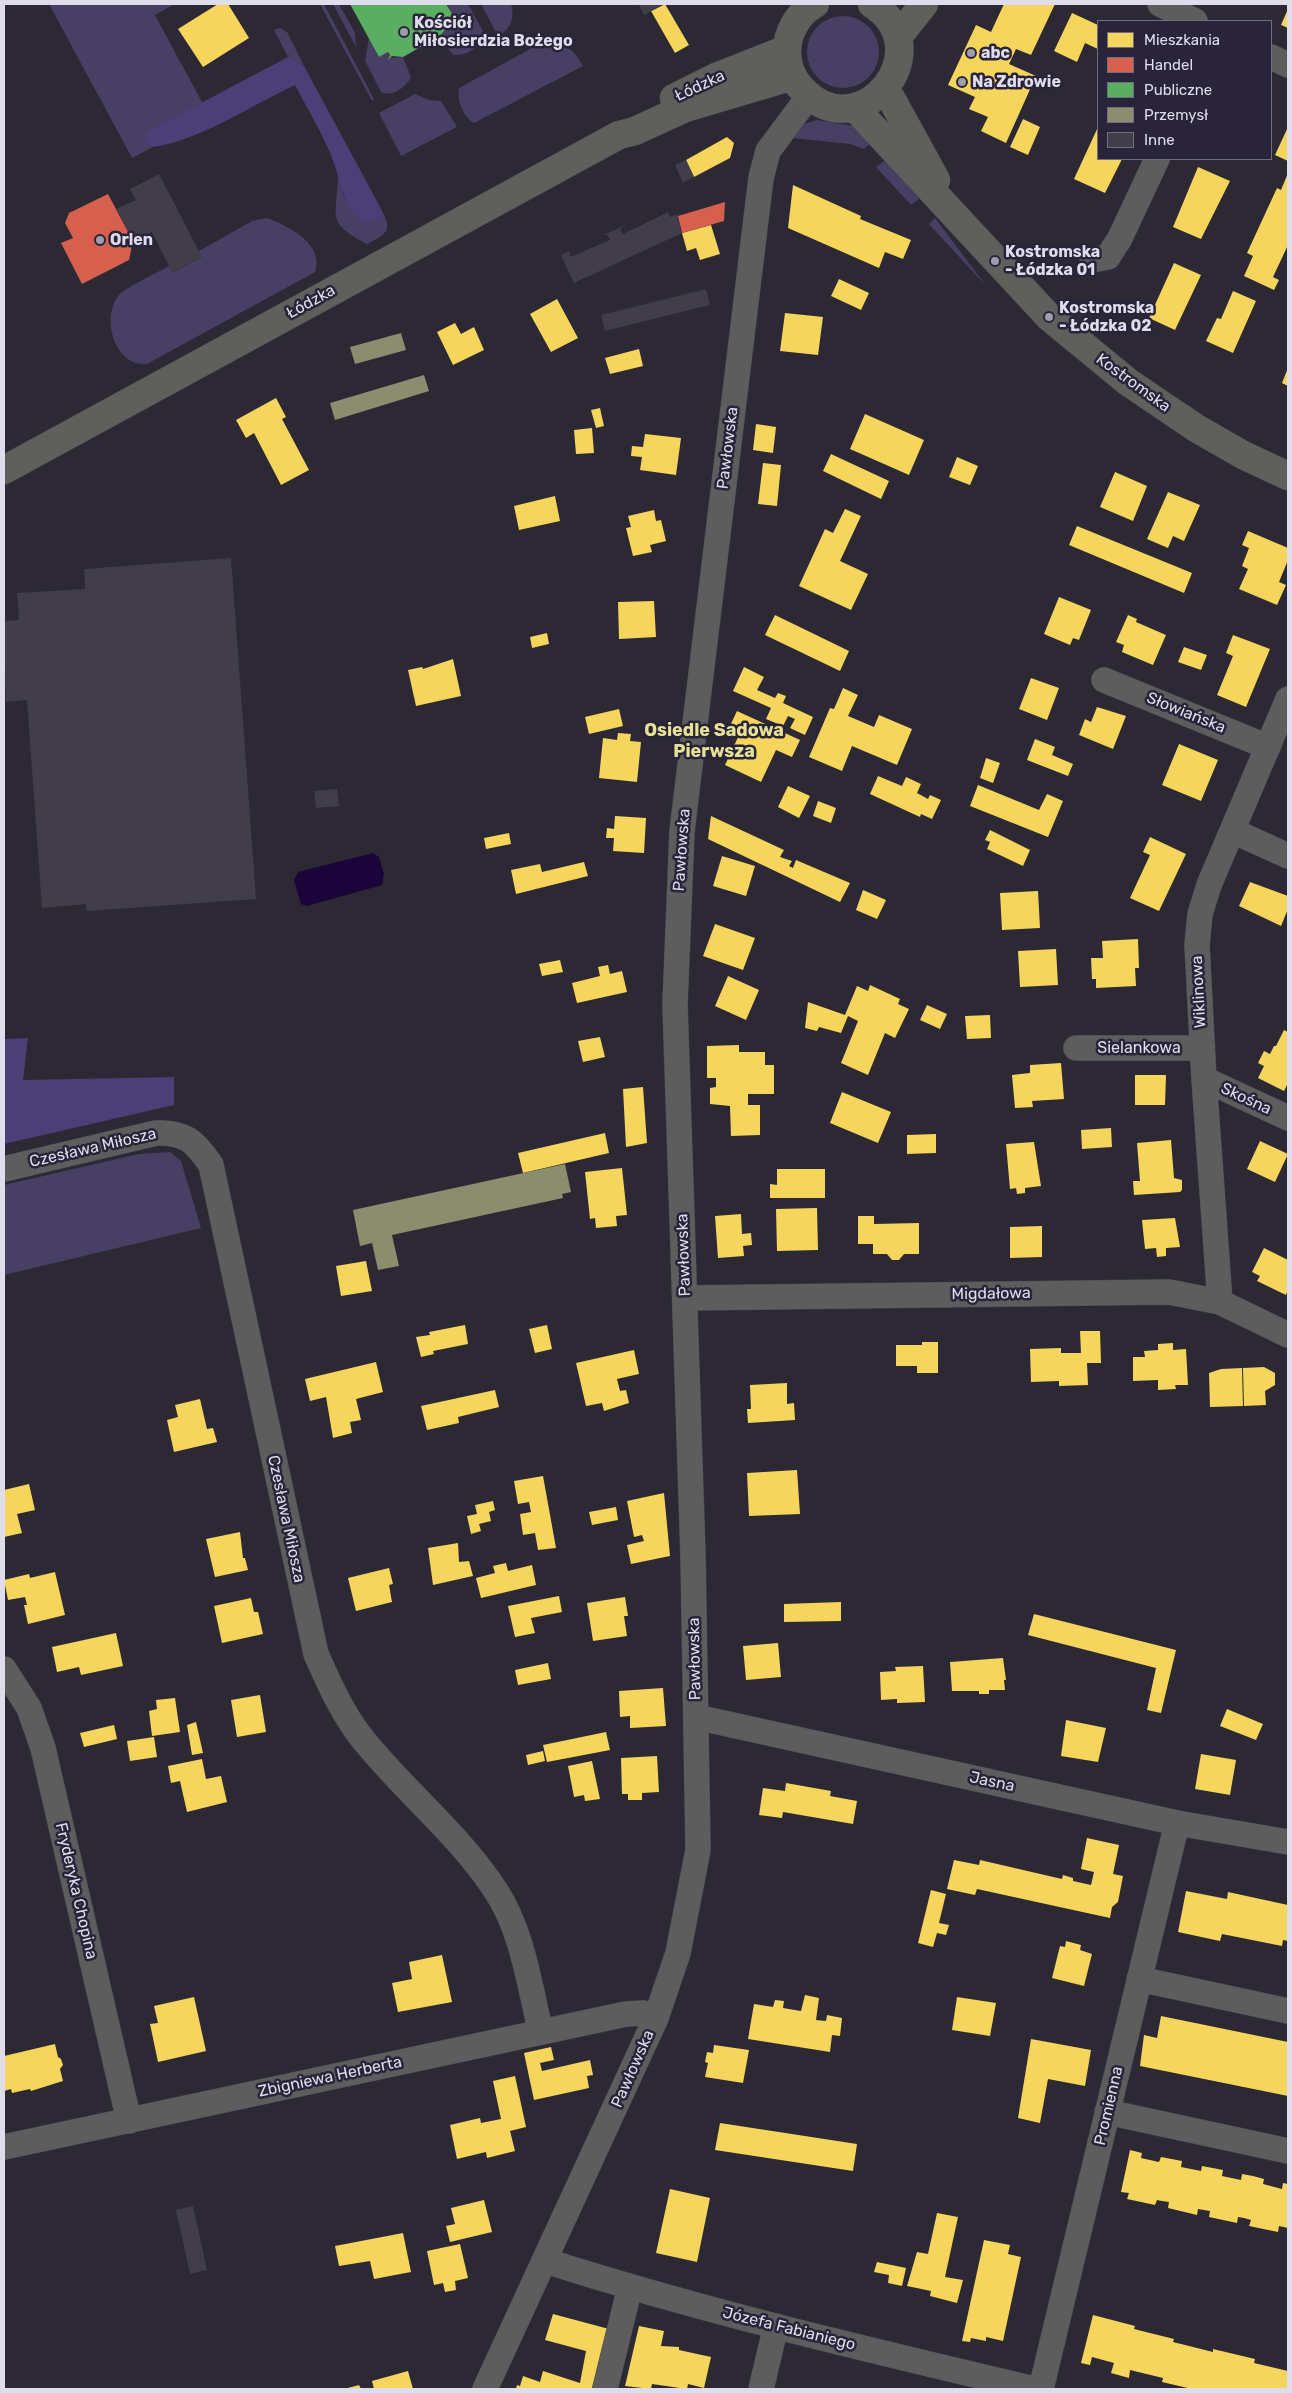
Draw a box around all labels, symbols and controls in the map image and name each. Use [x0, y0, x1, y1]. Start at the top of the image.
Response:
place label: Kościół Miłosierdzia Bożego [414, 13, 573, 51]
legend [1097, 20, 1272, 160]
marker: Kościół Miłosierdzia Bożego [398, 26, 410, 38]
text: Mieszkania [1144, 31, 1220, 49]
place label: abc [981, 43, 1010, 63]
marker: abc [965, 47, 977, 59]
text: Handel [1144, 56, 1193, 74]
street label: Łódzka [672, 66, 728, 106]
place label: Na Zdrowie [972, 72, 1061, 92]
marker: Na Zdrowie [956, 76, 968, 88]
text: Publiczne [1144, 81, 1212, 99]
text: Przemysł [1144, 106, 1208, 124]
text: Inne [1144, 131, 1175, 149]
place label: Orlen [110, 230, 153, 250]
marker: Orlen [94, 234, 106, 246]
place label: Kostromska - Łódzka 01 [1005, 242, 1100, 280]
marker: Kostromska - Łódzka 01 [989, 255, 1001, 267]
street label: Łódzka [283, 281, 339, 323]
place label: Kostromska - Łódzka 02 [1059, 298, 1154, 336]
marker: Kostromska - Łódzka 02 [1043, 311, 1055, 323]
street label: Kostromska [1092, 350, 1174, 416]
street label: Pawłowska [713, 406, 743, 490]
street label: Słowiańska [1144, 688, 1228, 738]
district label: Osiedle Sadowa Pierwsza [644, 720, 784, 762]
street label: Pawłowska [670, 808, 694, 892]
street label: Wiklinowa [1188, 955, 1210, 1029]
street label: Sielankowa [1097, 1038, 1181, 1058]
street label: Skośna [1218, 1079, 1274, 1119]
street label: Czesława Miłosza [28, 1124, 158, 1172]
street label: Pawłowska [673, 1213, 695, 1297]
street label: Migdałowa [951, 1284, 1031, 1304]
street label: Czesława Miłosza [263, 1454, 309, 1584]
street label: Pawłowska [685, 1617, 705, 1701]
street label: Jasna [968, 1768, 1016, 1796]
street label: Fryderyka Chopina [51, 1821, 101, 1961]
street label: Pawłowska [607, 2027, 659, 2111]
street label: Zbigniewa Herberta [256, 2052, 404, 2102]
street label: Promienna [1091, 2065, 1127, 2147]
street label: Józefa Fabianiego [721, 2303, 857, 2355]

